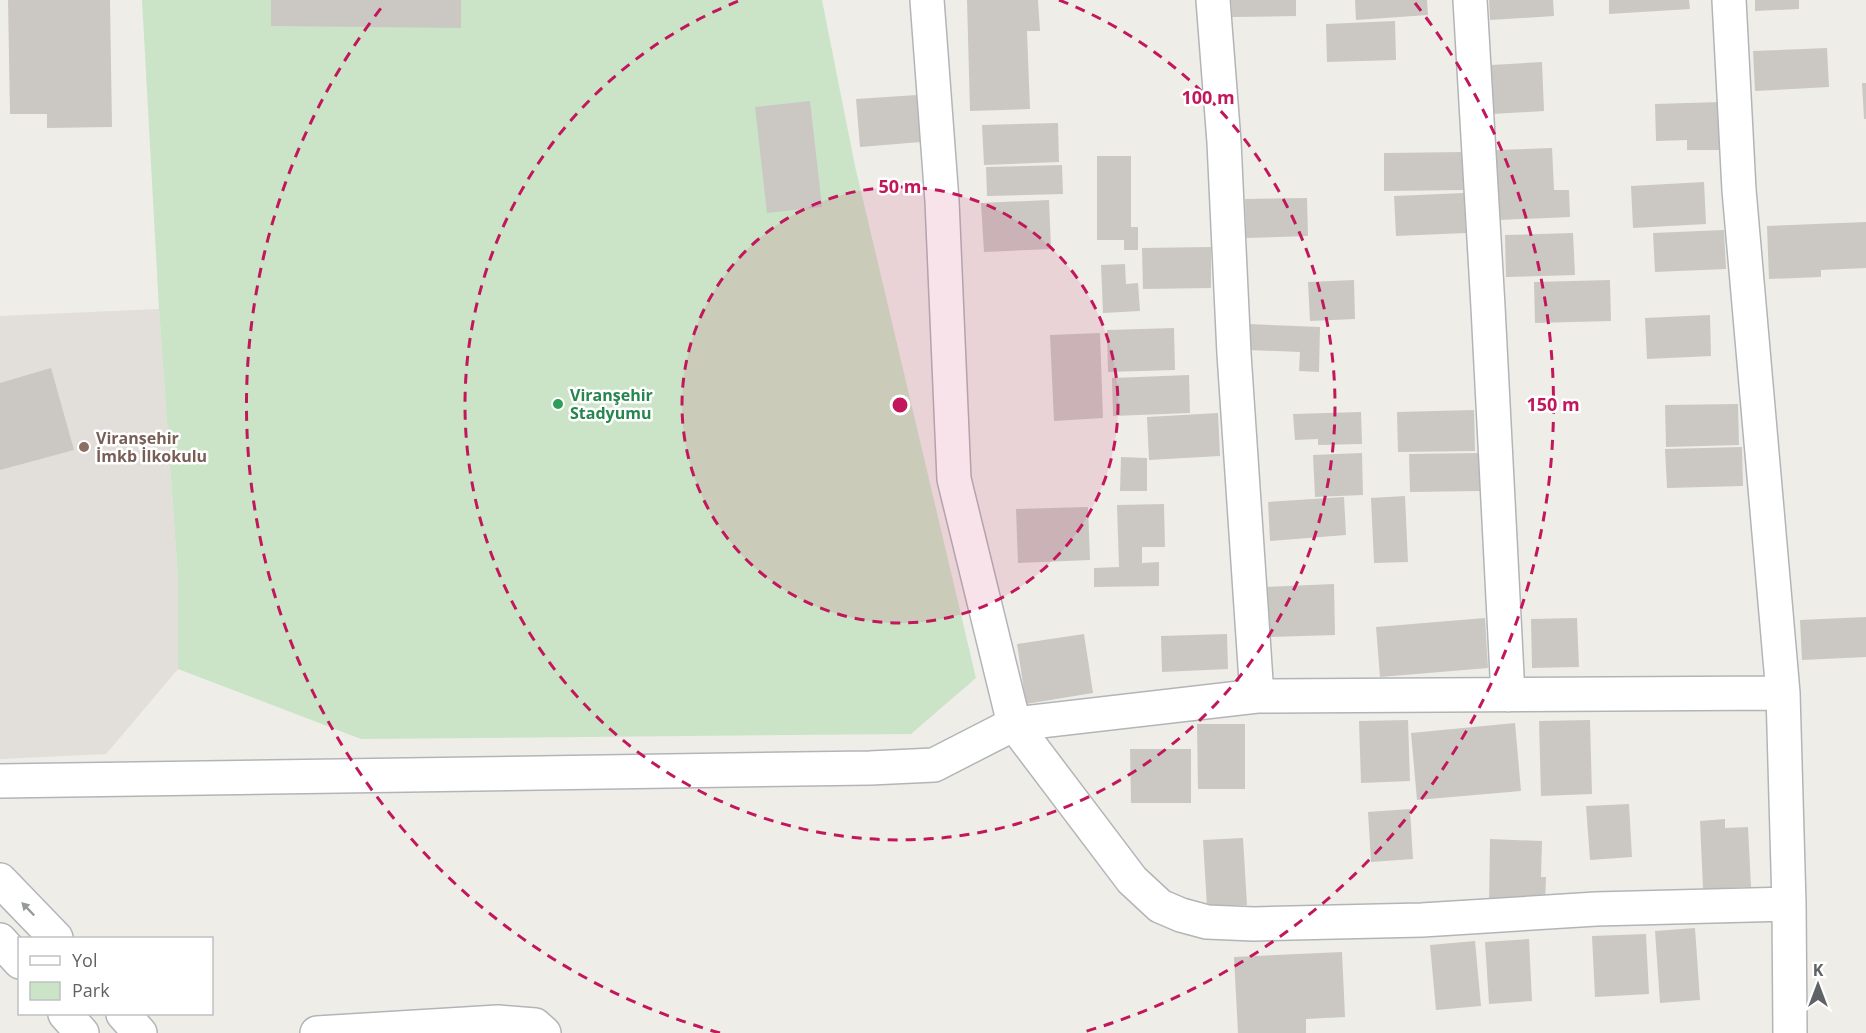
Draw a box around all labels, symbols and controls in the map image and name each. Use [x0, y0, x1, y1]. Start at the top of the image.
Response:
text: 100 m [1181, 85, 1235, 109]
text: 50 m [879, 174, 921, 198]
place label: Viranşehir Stadyumu [570, 384, 653, 424]
text: 150 m [1526, 392, 1580, 416]
centre of rings [890, 395, 910, 415]
marker: Viranşehir Stadyumu [551, 397, 565, 411]
place label: Viranşehir İmkb İlkokulu [96, 427, 207, 467]
marker: Viranşehir İmkb İlkokulu [77, 440, 91, 454]
one-way arrow [22, 902, 35, 917]
legend [18, 937, 213, 1015]
text: Yol [72, 948, 97, 972]
north arrow [1788, 955, 1848, 1015]
text: K [1813, 959, 1824, 981]
text: Park [72, 978, 110, 1002]

